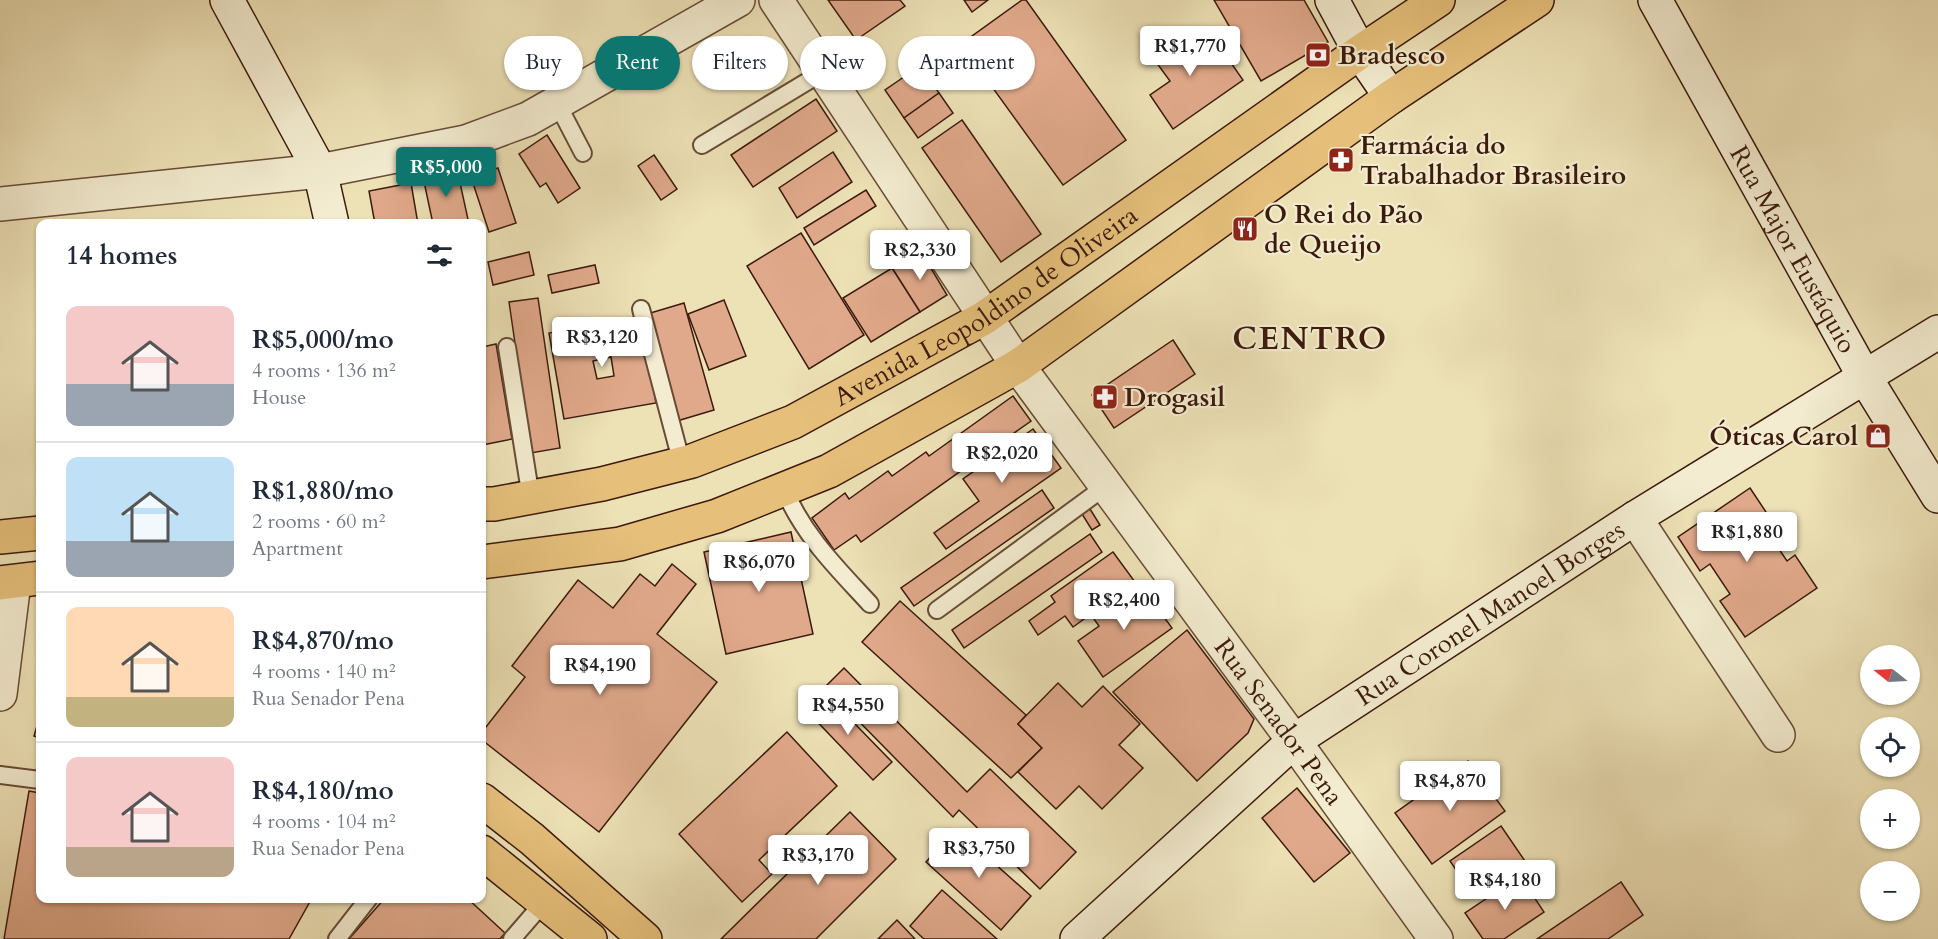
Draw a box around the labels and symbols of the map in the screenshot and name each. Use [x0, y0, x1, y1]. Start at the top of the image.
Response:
pin: R$1,770 [1135, 26, 1245, 77]
place label: Bradesco [1338, 38, 1445, 73]
bank icon: Bradesco [1303, 40, 1333, 70]
place label: Farmácia do Trabalhador Brasileiro [1360, 128, 1626, 193]
street label: Rua Major Eustáquio [1722, 139, 1865, 359]
pharmacy icon: Farmácia do Trabalhador Brasileiro [1326, 145, 1356, 175]
pin: R$5,000 [391, 147, 501, 198]
street label: Avenida Leopoldino de Oliveira [827, 197, 1144, 414]
place label: O Rei do Pão de Queijo [1264, 197, 1423, 262]
restaurant icon: O Rei do Pão de Queijo [1230, 214, 1260, 244]
pin: R$2,330 [865, 230, 975, 281]
pin: R$3,120 [547, 317, 657, 368]
district label: CENTRO [1232, 317, 1388, 361]
place label: Drogasil [1124, 380, 1226, 415]
pharmacy icon: Drogasil [1090, 382, 1120, 412]
place label: Óticas Carol [1709, 419, 1858, 454]
shop icon: Óticas Carol [1863, 421, 1893, 451]
pin: R$2,020 [947, 433, 1057, 484]
street label: Rua Coronel Manoel Borges [1349, 512, 1631, 714]
pin: R$1,880 [1692, 512, 1802, 563]
pin: R$6,070 [704, 542, 814, 593]
pin: R$2,400 [1069, 580, 1179, 631]
street label: Rua Senador Pena [1206, 631, 1352, 812]
pin: R$4,190 [545, 645, 655, 696]
north arrow [1860, 645, 1920, 705]
pin: R$4,550 [793, 685, 903, 736]
pin: R$4,870 [1395, 761, 1505, 812]
pin: R$3,750 [924, 828, 1034, 879]
pin: R$3,170 [763, 835, 873, 886]
pin: R$4,180 [1450, 860, 1560, 911]

